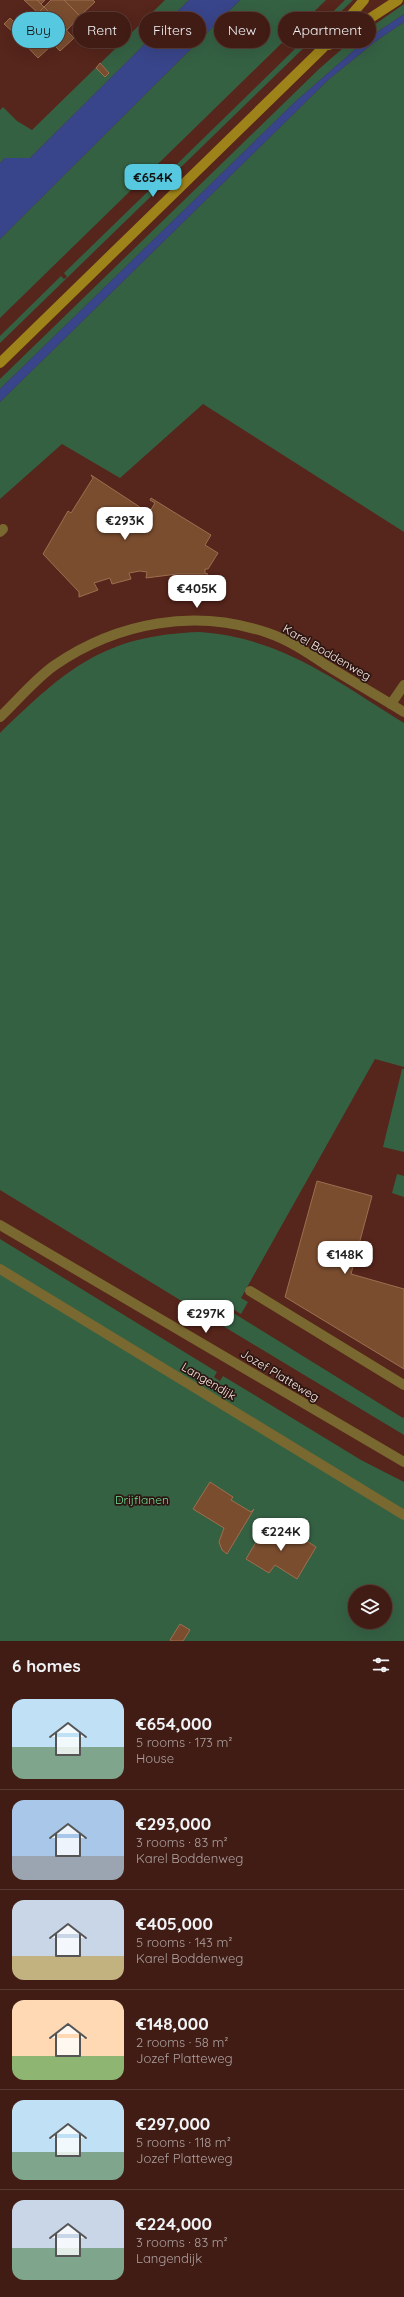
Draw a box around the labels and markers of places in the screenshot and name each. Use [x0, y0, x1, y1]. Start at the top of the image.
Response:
pin: €654K [125, 164, 181, 198]
pin: €293K [97, 507, 153, 541]
pin: €405K [169, 575, 225, 609]
pin: €148K [317, 1241, 373, 1275]
pin: €297K [178, 1300, 234, 1334]
pin: €224K [253, 1518, 309, 1552]

